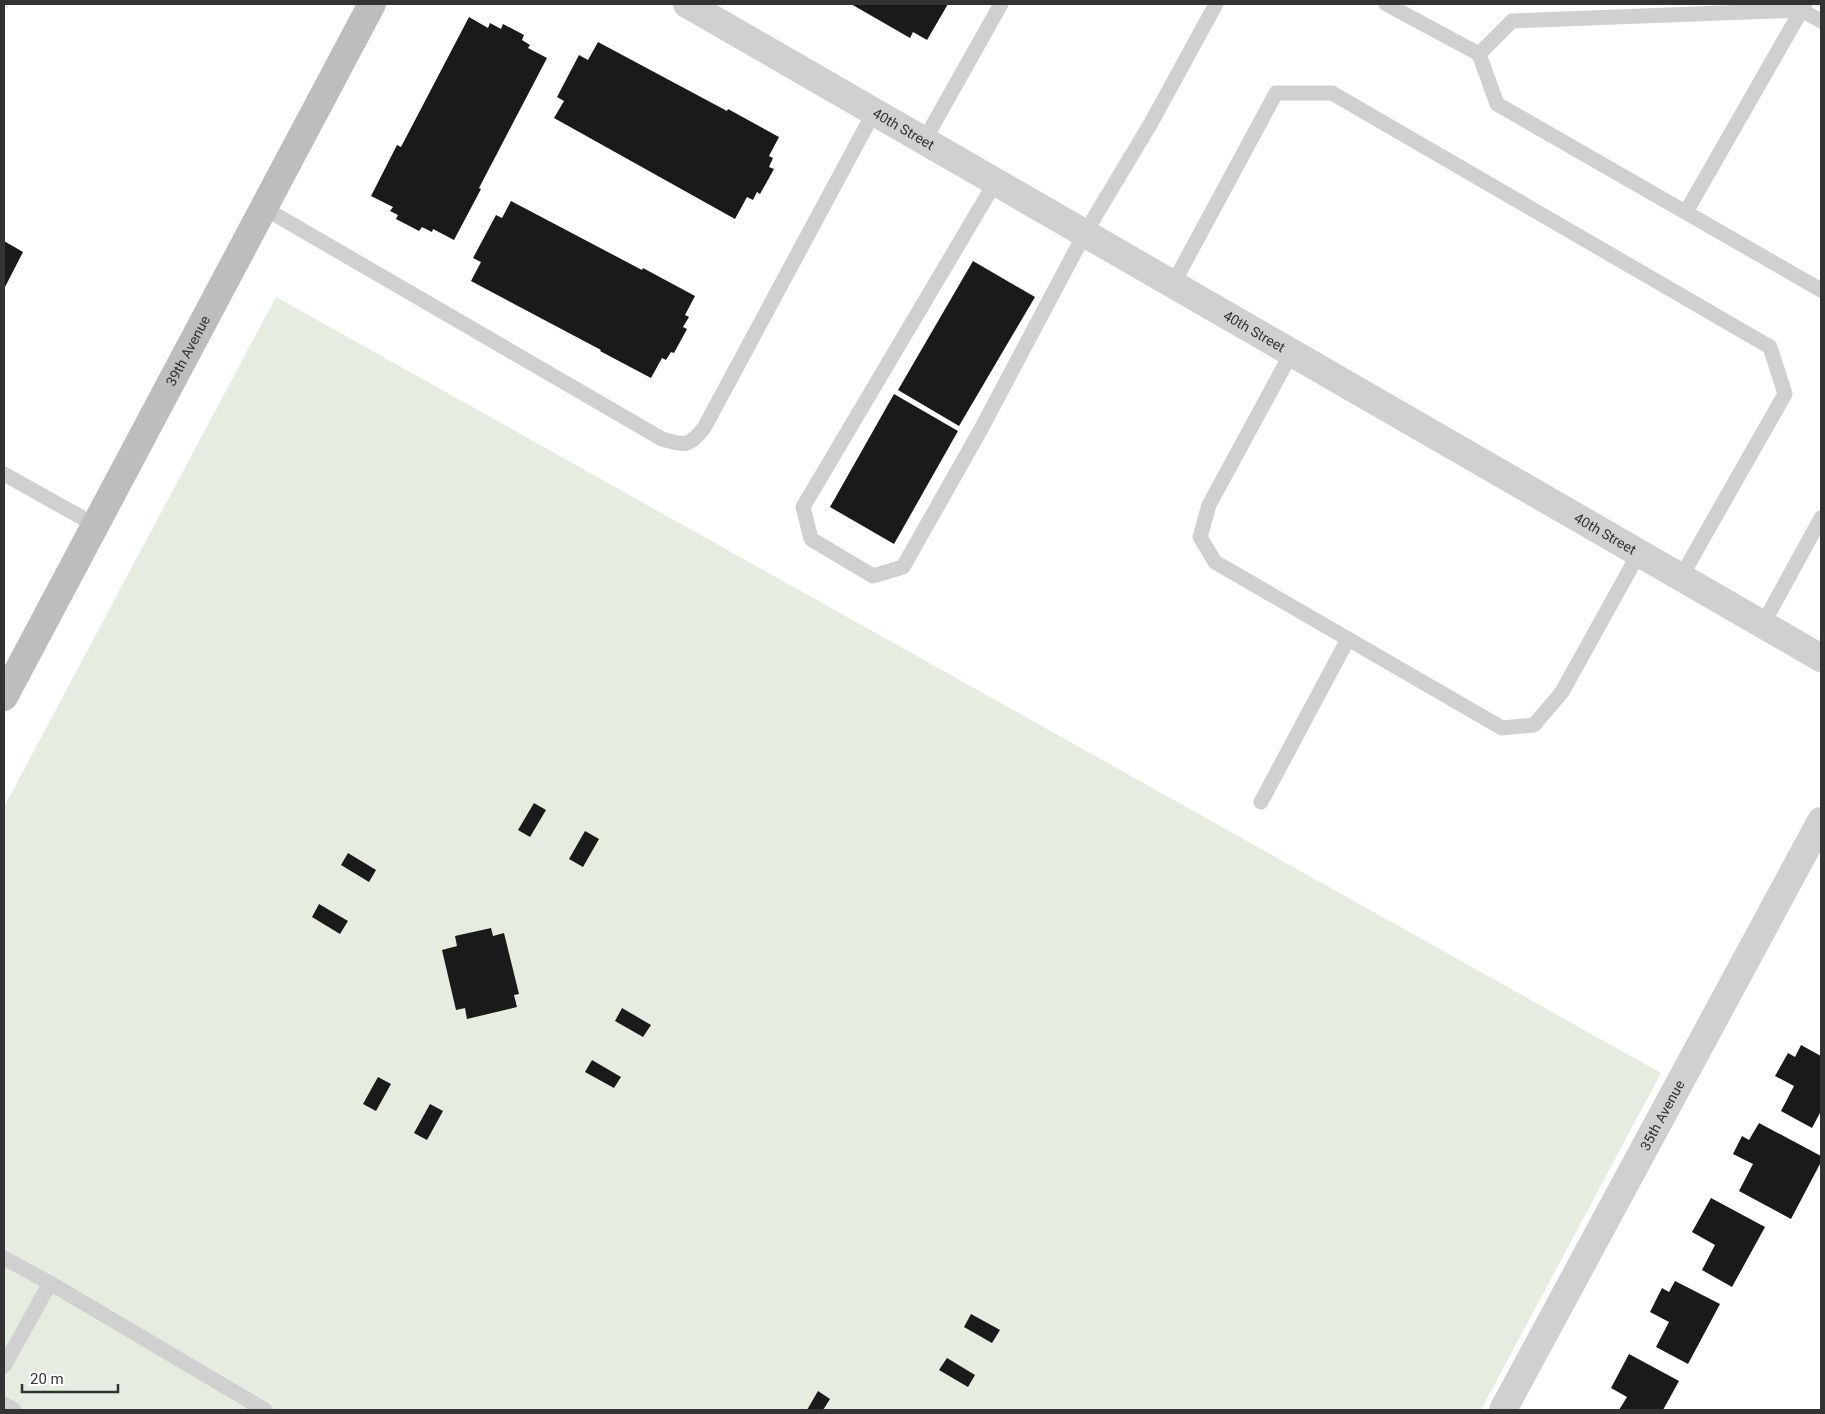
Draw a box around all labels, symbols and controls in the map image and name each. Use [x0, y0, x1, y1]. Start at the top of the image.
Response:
street label: 40th Street [870, 105, 938, 153]
street label: 40th Street [1221, 307, 1288, 355]
street label: 39th Avenue [163, 313, 213, 389]
street label: 40th Street [1572, 510, 1639, 558]
street label: 35th Avenue [1637, 1077, 1688, 1153]
scale bar [22, 1362, 119, 1394]
text: 20 m [30, 1370, 64, 1388]

